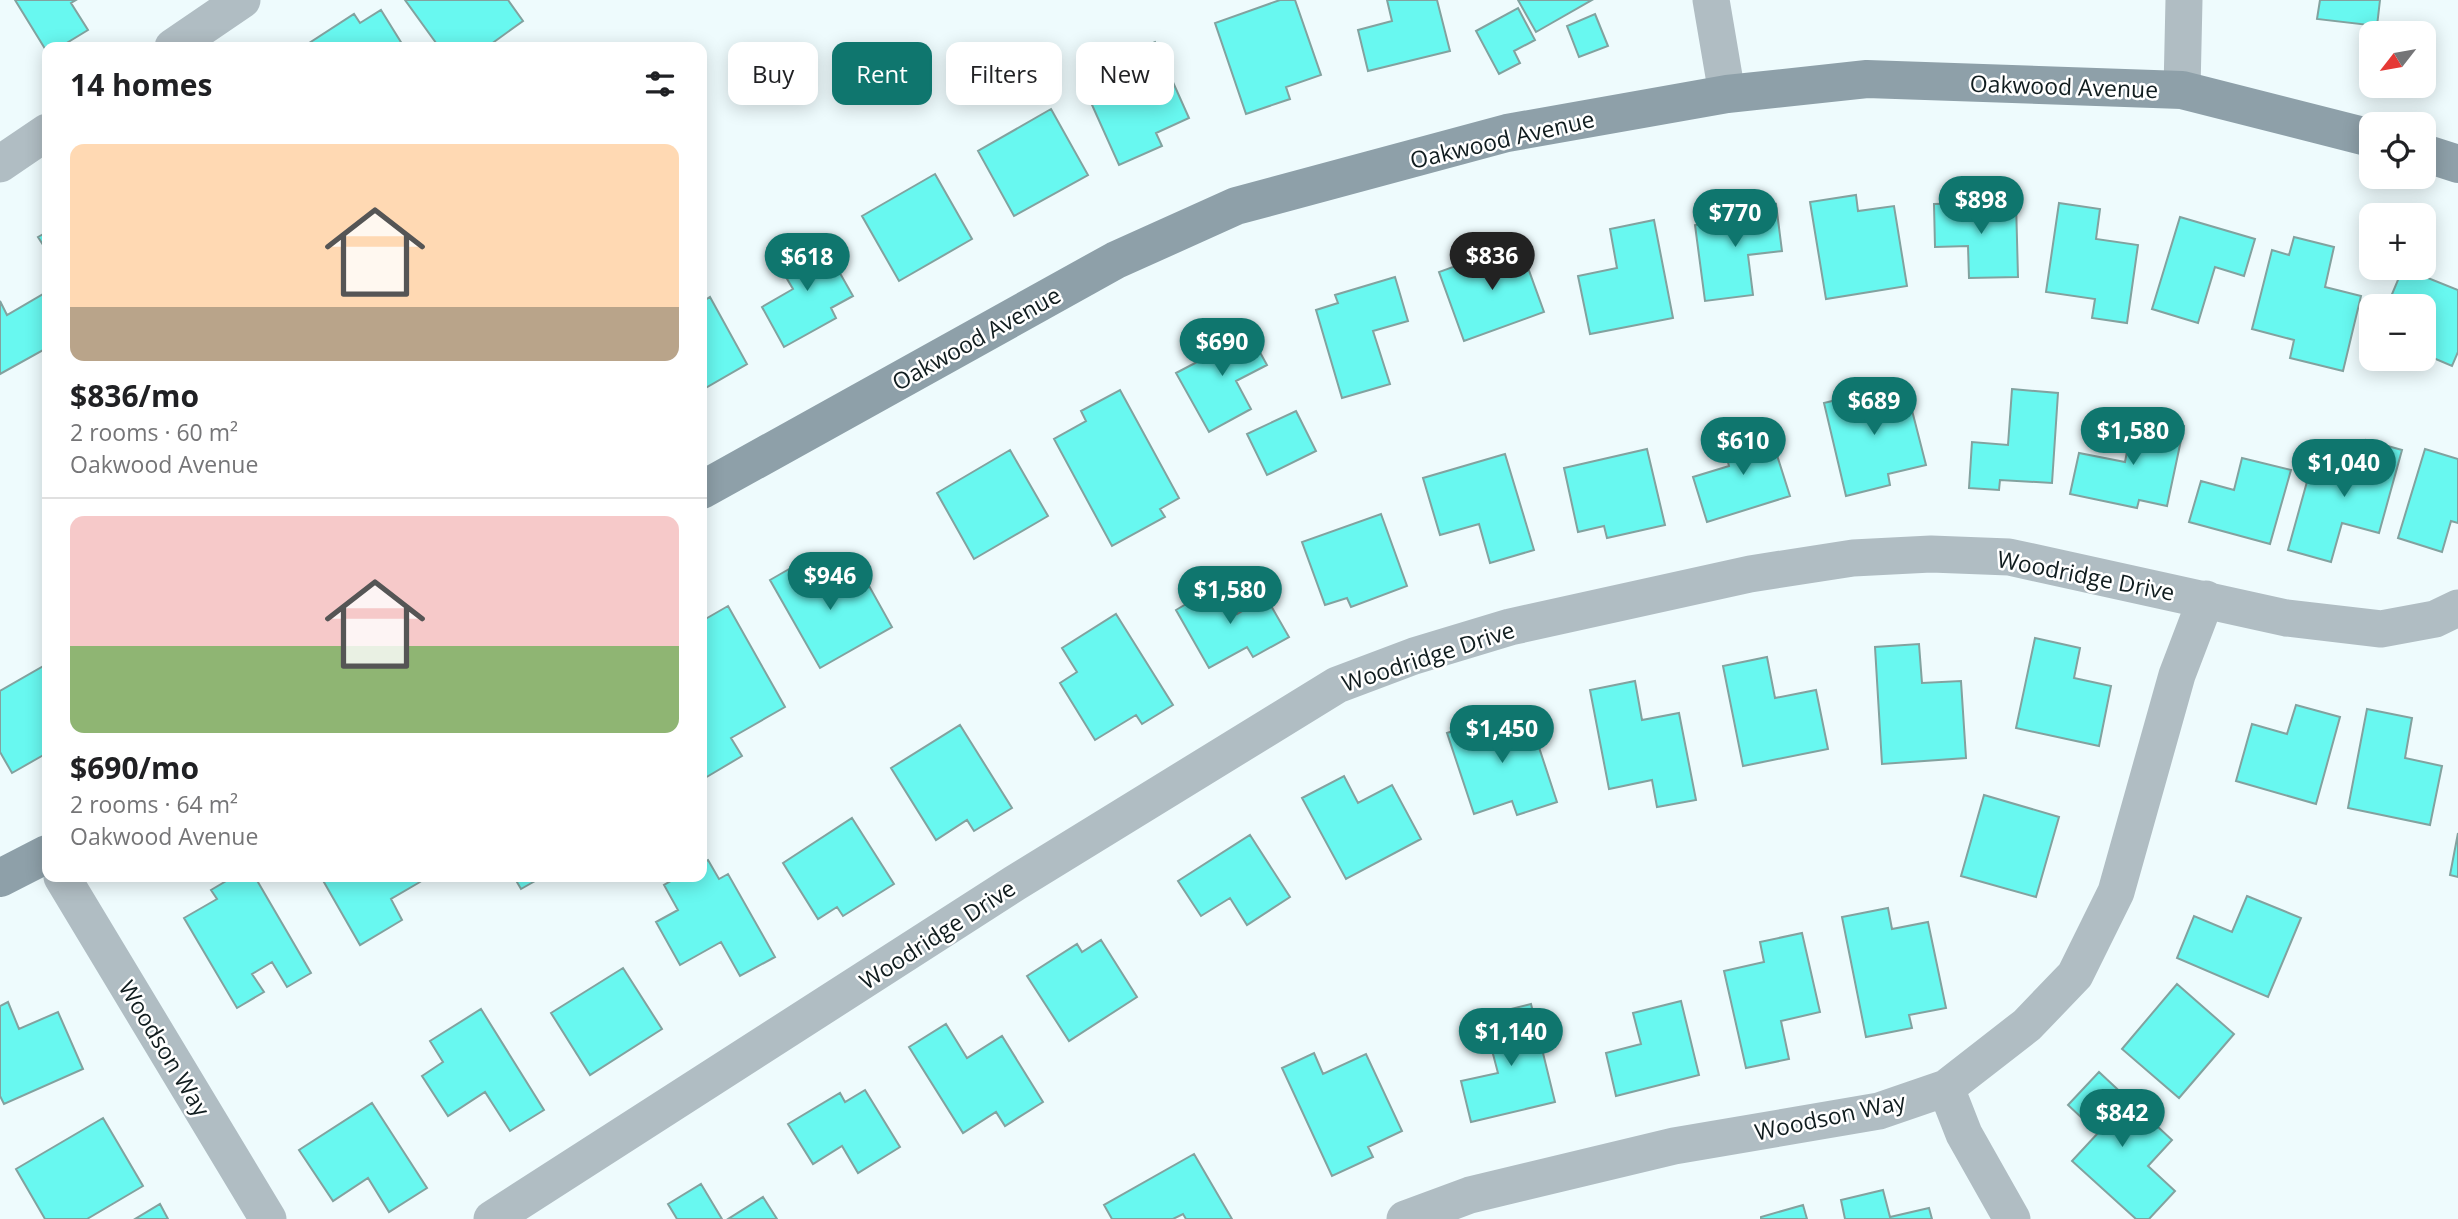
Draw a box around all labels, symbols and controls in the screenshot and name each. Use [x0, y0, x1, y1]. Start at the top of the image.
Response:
north arrow [2359, 21, 2436, 98]
map controls [2359, 21, 2436, 371]
chip: Buy [728, 42, 818, 105]
chip: Rent [832, 42, 932, 105]
chip: Filters [946, 42, 1062, 105]
chip: New [1076, 42, 1174, 105]
text: 14 homes [70, 64, 213, 105]
icon: filters [641, 65, 679, 103]
street label: Oakwood Avenue [1969, 67, 2159, 105]
street label: Oakwood Avenue [1407, 102, 1597, 176]
button: locate [2359, 112, 2436, 189]
pin: $898 [1940, 176, 2022, 236]
text: $898 [1955, 183, 2007, 215]
icon: home [312, 189, 438, 315]
pin: $770 [1694, 190, 1776, 249]
text: $770 [1709, 196, 1761, 228]
button: + [2359, 203, 2436, 280]
pin: $836 [1451, 232, 1533, 292]
pin: $618 [766, 233, 848, 293]
text: $836 [1466, 239, 1518, 271]
text: $618 [781, 240, 833, 272]
street label: Oakwood Avenue [886, 278, 1066, 398]
button: − [2359, 294, 2436, 371]
pin: $690 [1181, 318, 1263, 378]
text: $690 [1196, 325, 1248, 357]
text: $836/mo [70, 375, 199, 416]
pin: $689 [1833, 378, 1915, 437]
text: $689 [1848, 384, 1900, 416]
pin: $1,580 [2076, 407, 2190, 467]
text: $1,580 [2097, 414, 2169, 446]
text: 2 rooms · 60 m² [70, 416, 238, 448]
pin: $610 [1702, 418, 1784, 477]
text: $610 [1717, 424, 1769, 456]
pin: $1,040 [2287, 440, 2401, 499]
text: $1,040 [2308, 446, 2380, 478]
text: Oakwood Avenue [70, 448, 258, 480]
street label: Woodridge Drive [1995, 542, 2177, 608]
pin: $946 [789, 552, 871, 612]
text: $946 [804, 559, 856, 591]
icon: home [312, 561, 438, 687]
pin: $1,580 [1173, 566, 1287, 626]
text: $1,580 [1194, 573, 1266, 605]
street label: Woodridge Drive [1337, 613, 1519, 699]
pin: $1,450 [1445, 706, 1559, 765]
text: $1,450 [1466, 712, 1538, 744]
text: $690/mo [70, 747, 199, 788]
text: 2 rooms · 64 m² [70, 788, 238, 820]
text: Oakwood Avenue [70, 820, 258, 852]
street label: Woodridge Drive [853, 872, 1021, 996]
street label: Woodson Way [112, 974, 218, 1122]
pin: $1,140 [1454, 1009, 1568, 1068]
text: $1,140 [1475, 1015, 1547, 1047]
street label: Woodson Way [1752, 1084, 1909, 1148]
pin: $842 [2081, 1090, 2163, 1149]
text: $842 [2096, 1096, 2148, 1128]

